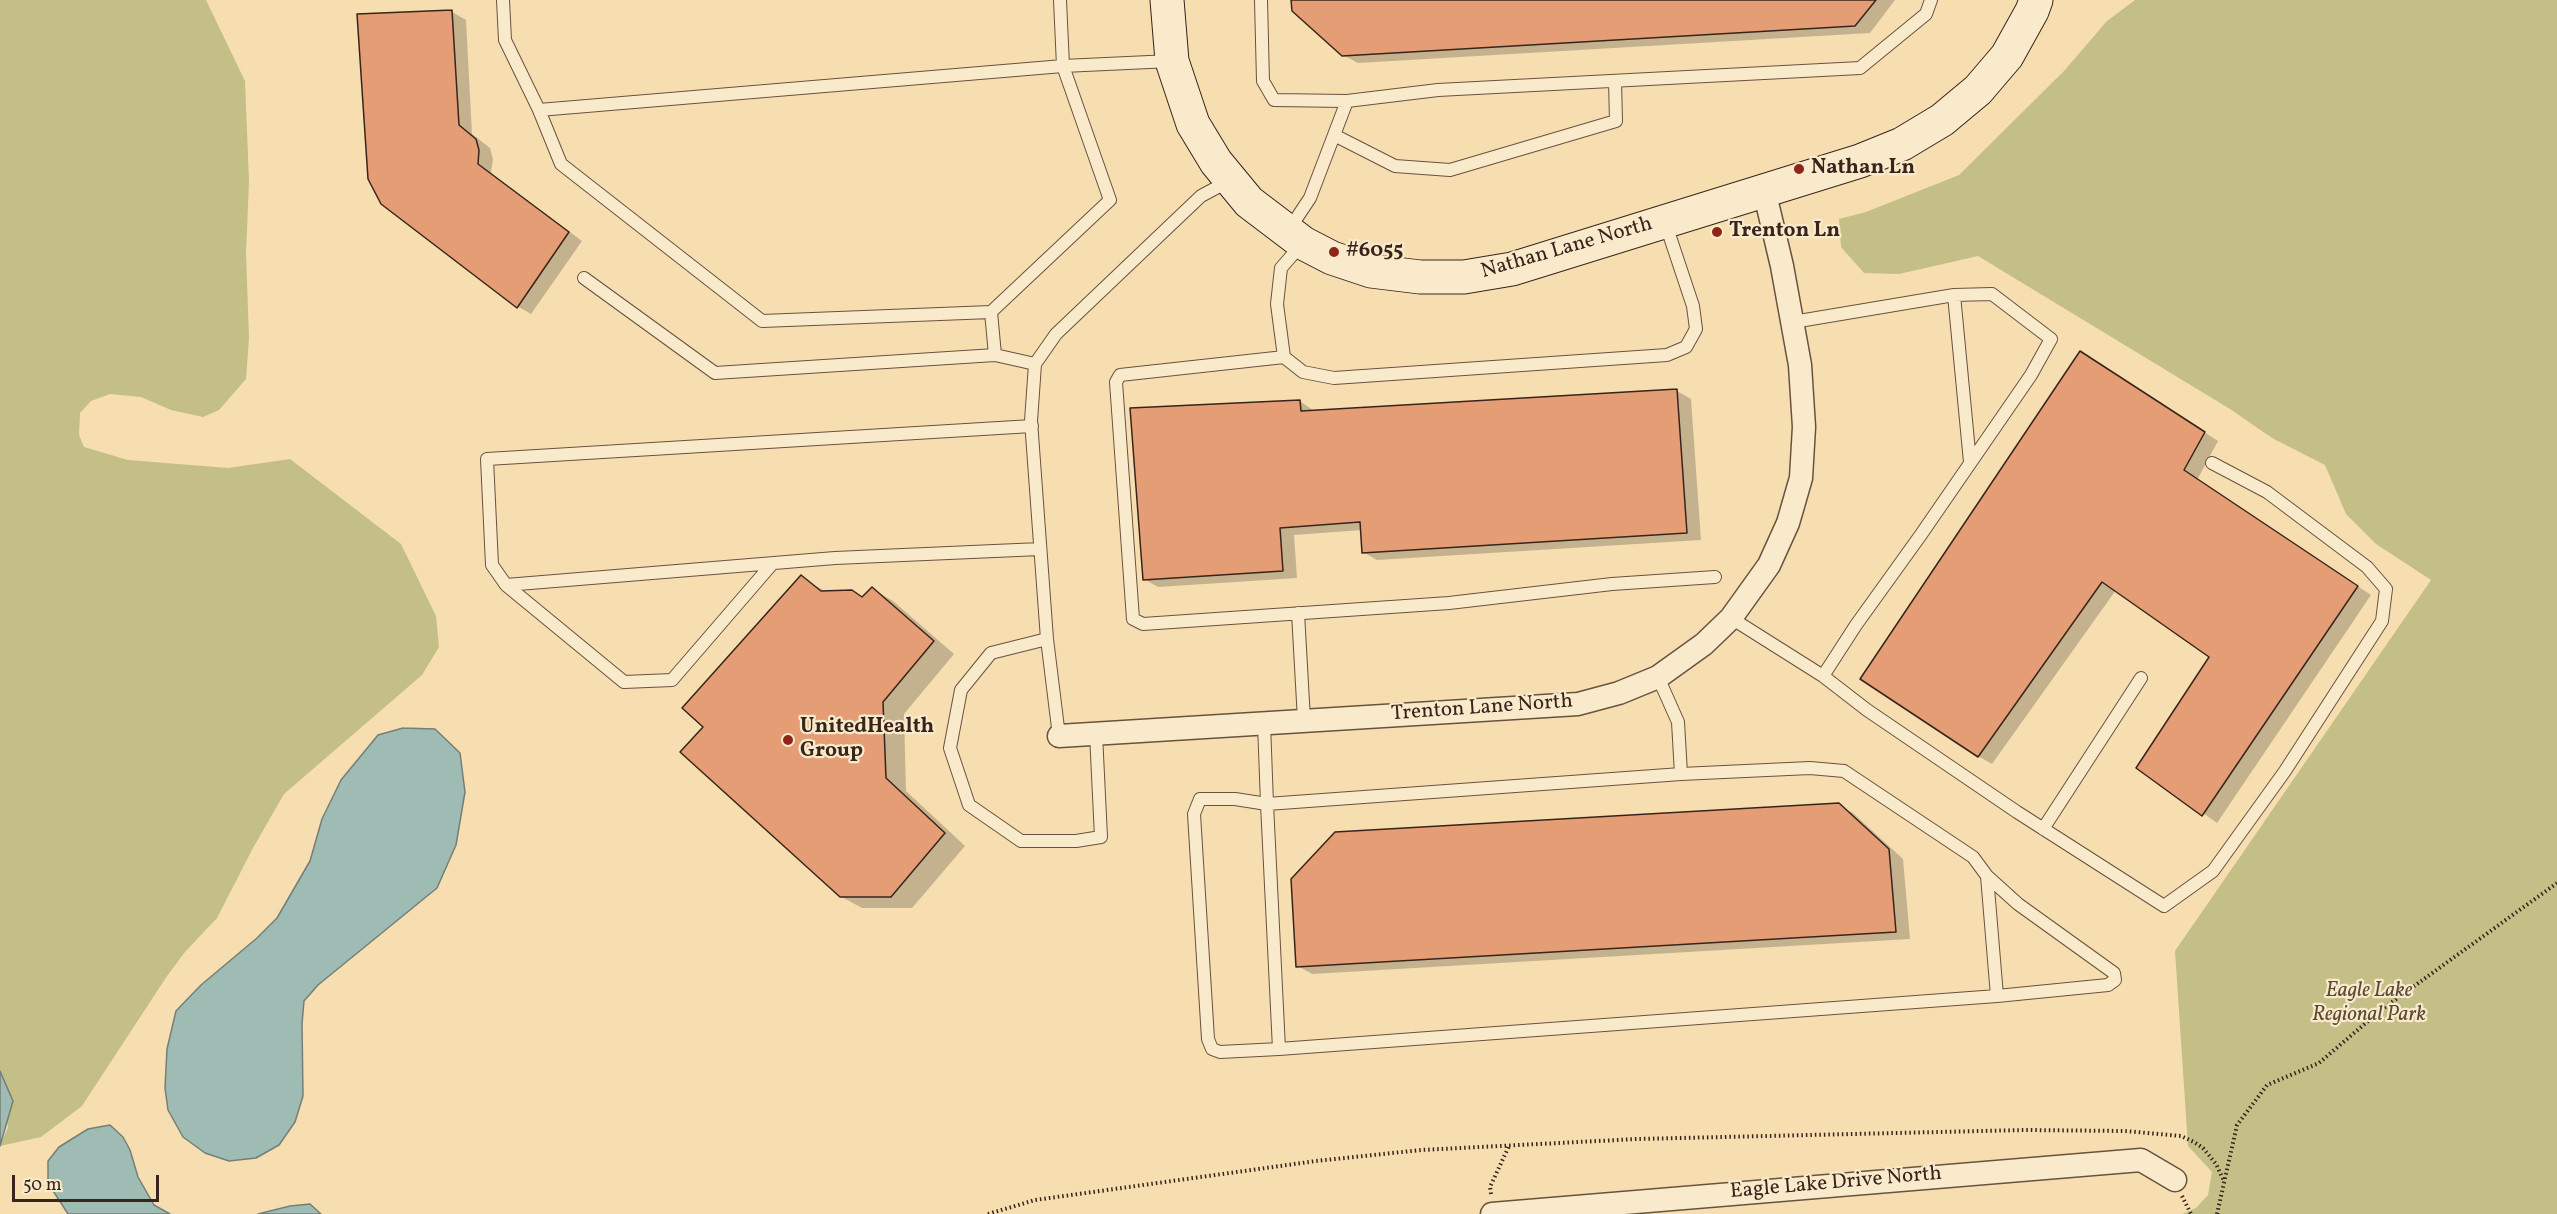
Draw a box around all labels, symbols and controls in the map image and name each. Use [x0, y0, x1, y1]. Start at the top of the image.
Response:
place label: Nathan Ln [1811, 156, 1915, 182]
marker: Nathan Ln [1792, 162, 1806, 176]
street label: Nathan Lane North [1478, 212, 1656, 286]
place label: Trenton Ln [1729, 219, 1840, 245]
marker: Trenton Ln [1710, 225, 1724, 239]
place label: #6055 [1346, 239, 1403, 265]
marker: #6055 [1327, 245, 1341, 259]
street label: Trenton Lane North [1390, 690, 1574, 728]
place label: UnitedHealth Group [800, 715, 934, 765]
marker: UnitedHealth Group [781, 733, 795, 747]
park label: Eagle Lake Regional Park [2312, 979, 2426, 1029]
street label: Eagle Lake Drive North [1729, 1162, 1943, 1206]
scale bar [15, 1163, 162, 1201]
text: 50 m [23, 1173, 62, 1198]

